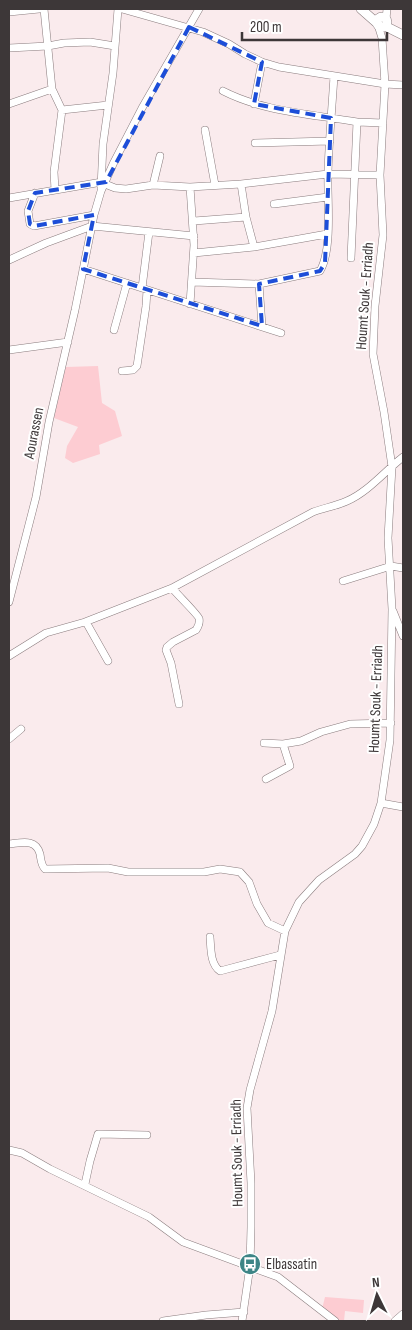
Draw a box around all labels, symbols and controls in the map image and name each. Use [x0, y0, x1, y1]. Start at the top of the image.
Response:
scale bar [242, 10, 387, 42]
text: 200 m [250, 18, 282, 37]
street label: Houmt Souk - Erriadh [352, 242, 378, 350]
street label: Aourassen [20, 406, 48, 461]
street label: Houmt Souk - Erriadh [365, 645, 387, 753]
street label: Houmt Souk - Erriadh [227, 1099, 247, 1207]
bus stop icon: Elbassatin [238, 1252, 262, 1276]
place label: Elbassatin [266, 1255, 317, 1274]
north arrow [352, 1270, 402, 1320]
text: N [371, 1274, 380, 1291]

